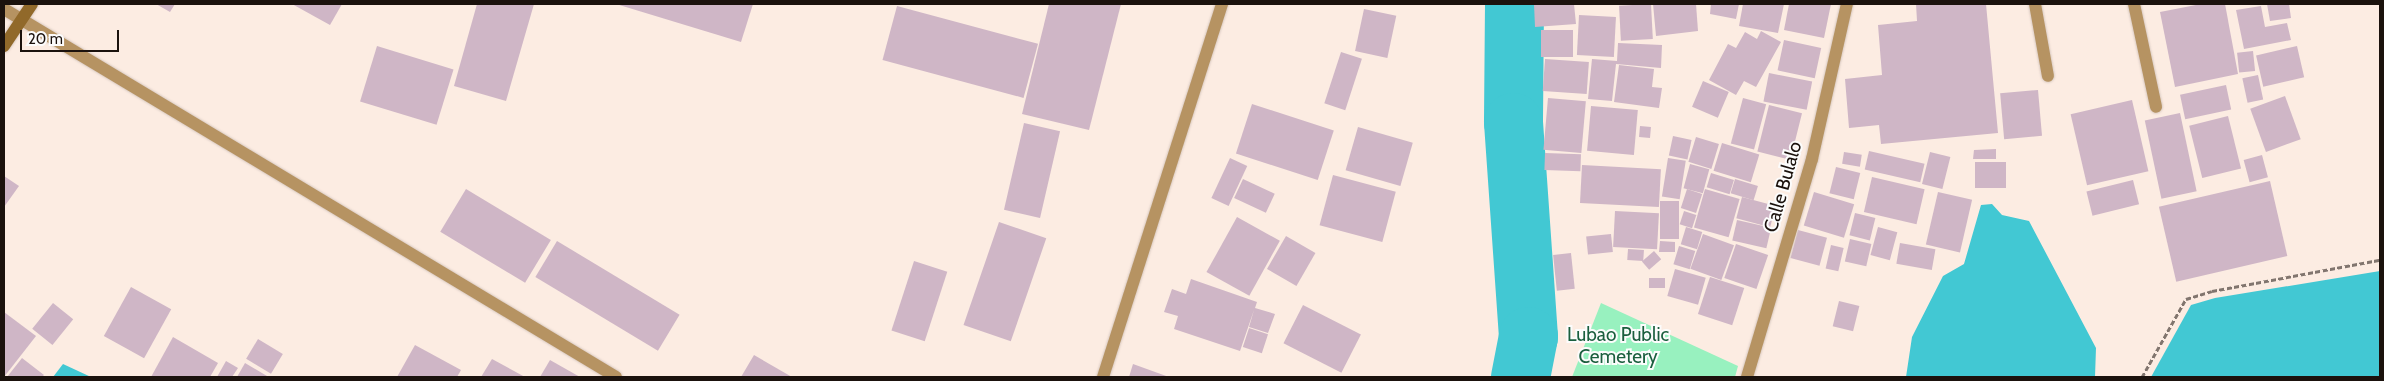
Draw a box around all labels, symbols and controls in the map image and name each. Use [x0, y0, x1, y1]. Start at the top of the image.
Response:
scale bar [22, 20, 121, 52]
text: 20 m [28, 30, 63, 48]
street label: Calle Bulalo [1759, 139, 1807, 235]
park label: Lubao Public Cemetery [1567, 324, 1669, 368]

